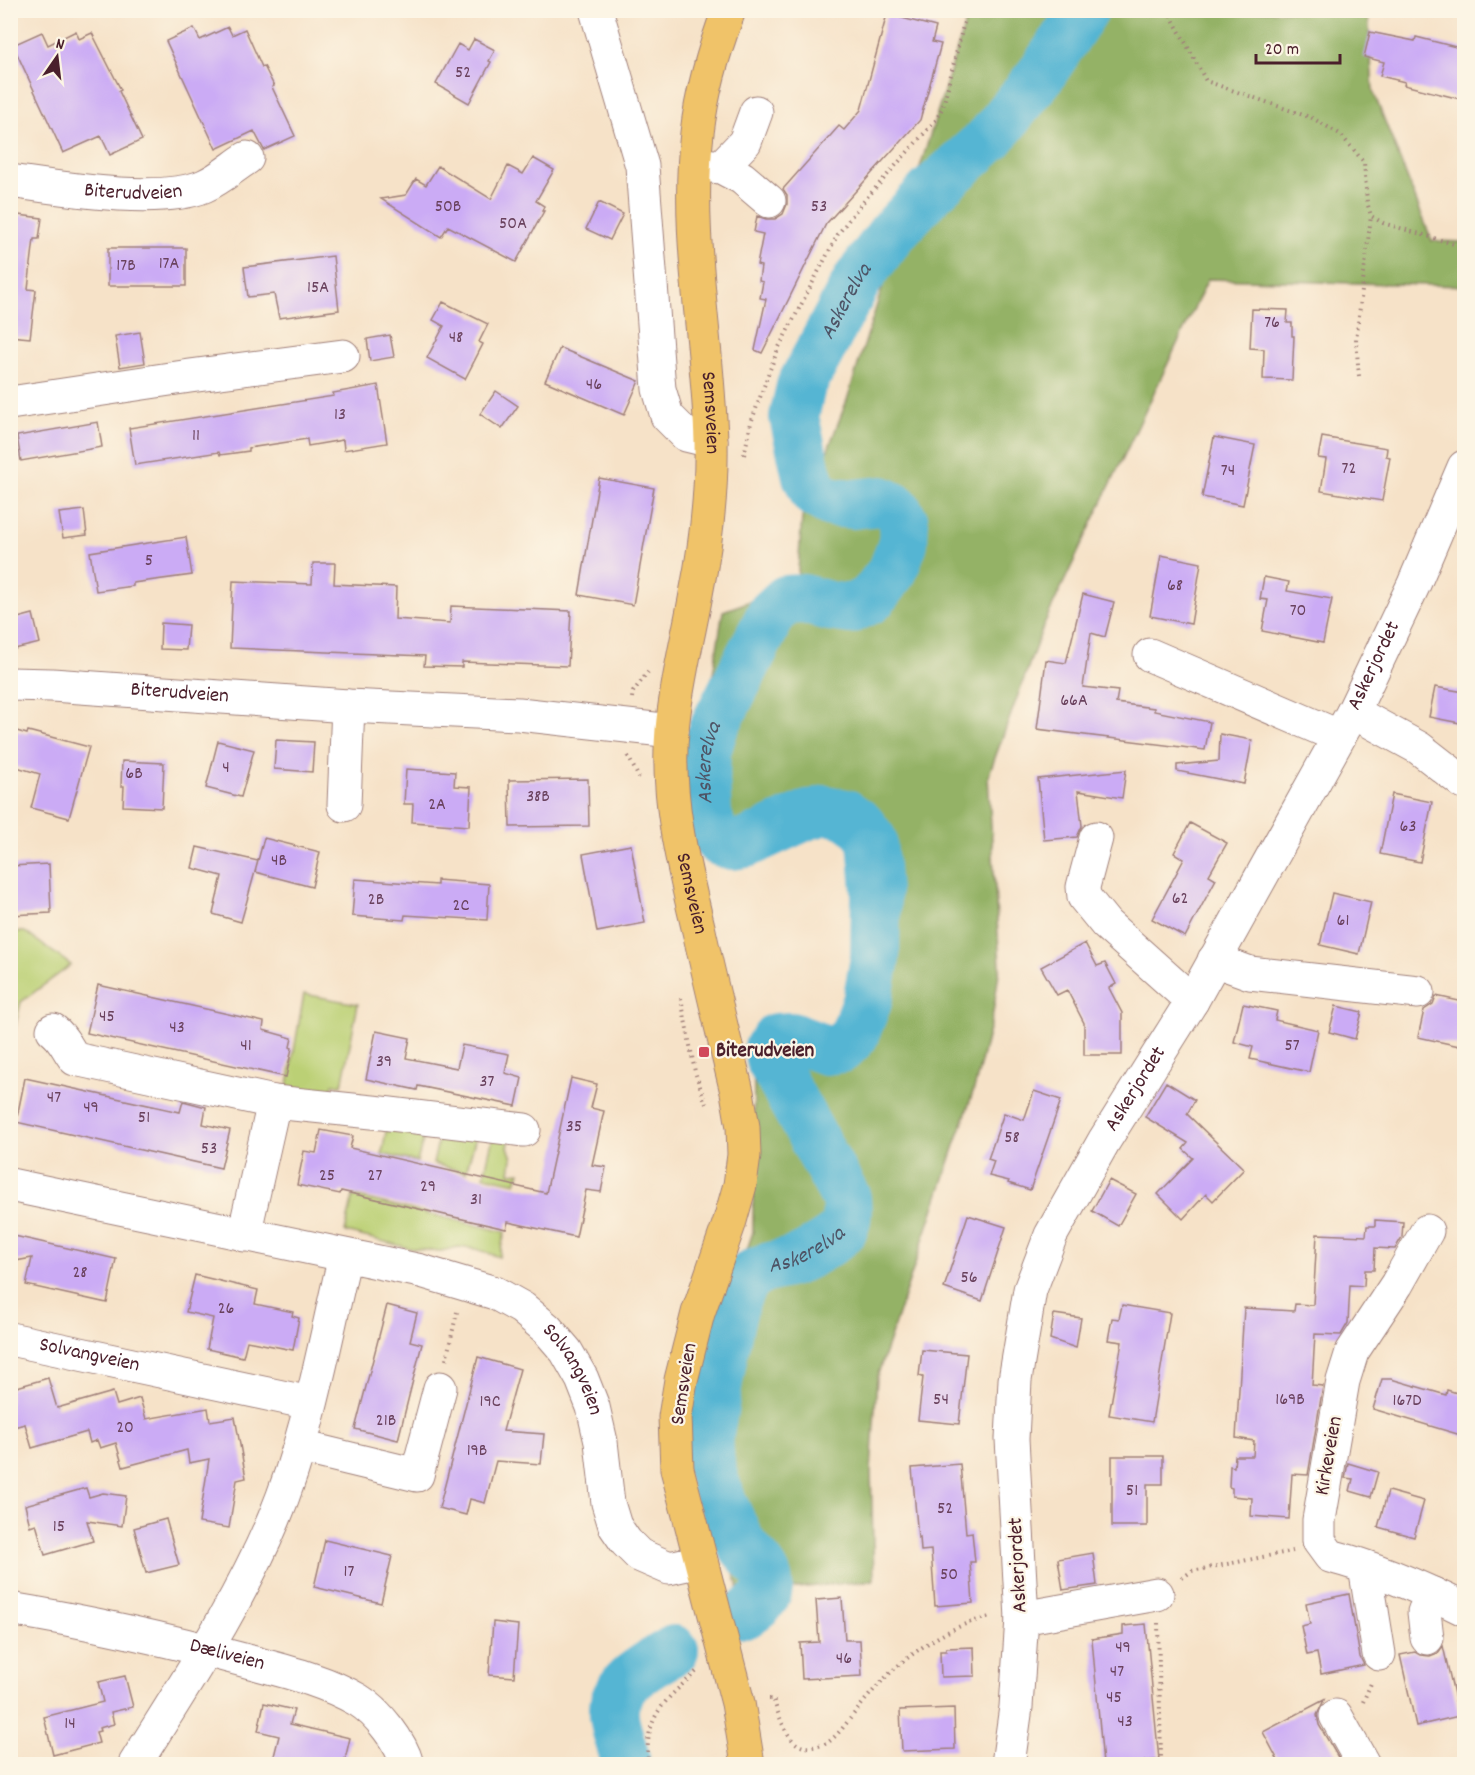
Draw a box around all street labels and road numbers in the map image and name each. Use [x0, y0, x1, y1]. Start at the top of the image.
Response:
street label: Biterudveien [83, 176, 184, 210]
street label: Semsveien [692, 370, 726, 454]
street label: Askerjordet [1341, 616, 1409, 716]
street label: Biterudveien [130, 676, 230, 712]
street label: Semsveien [667, 851, 714, 938]
street label: Askerjordet [1098, 1041, 1175, 1138]
street label: Solvangveien [534, 1317, 609, 1418]
street label: Solvangveien [36, 1331, 142, 1381]
street label: Semsveien [664, 1341, 706, 1427]
street label: Kirkeveien [1308, 1414, 1352, 1498]
street label: Askerjordet [1002, 1516, 1036, 1613]
street label: Dæliveien [186, 1632, 268, 1680]

